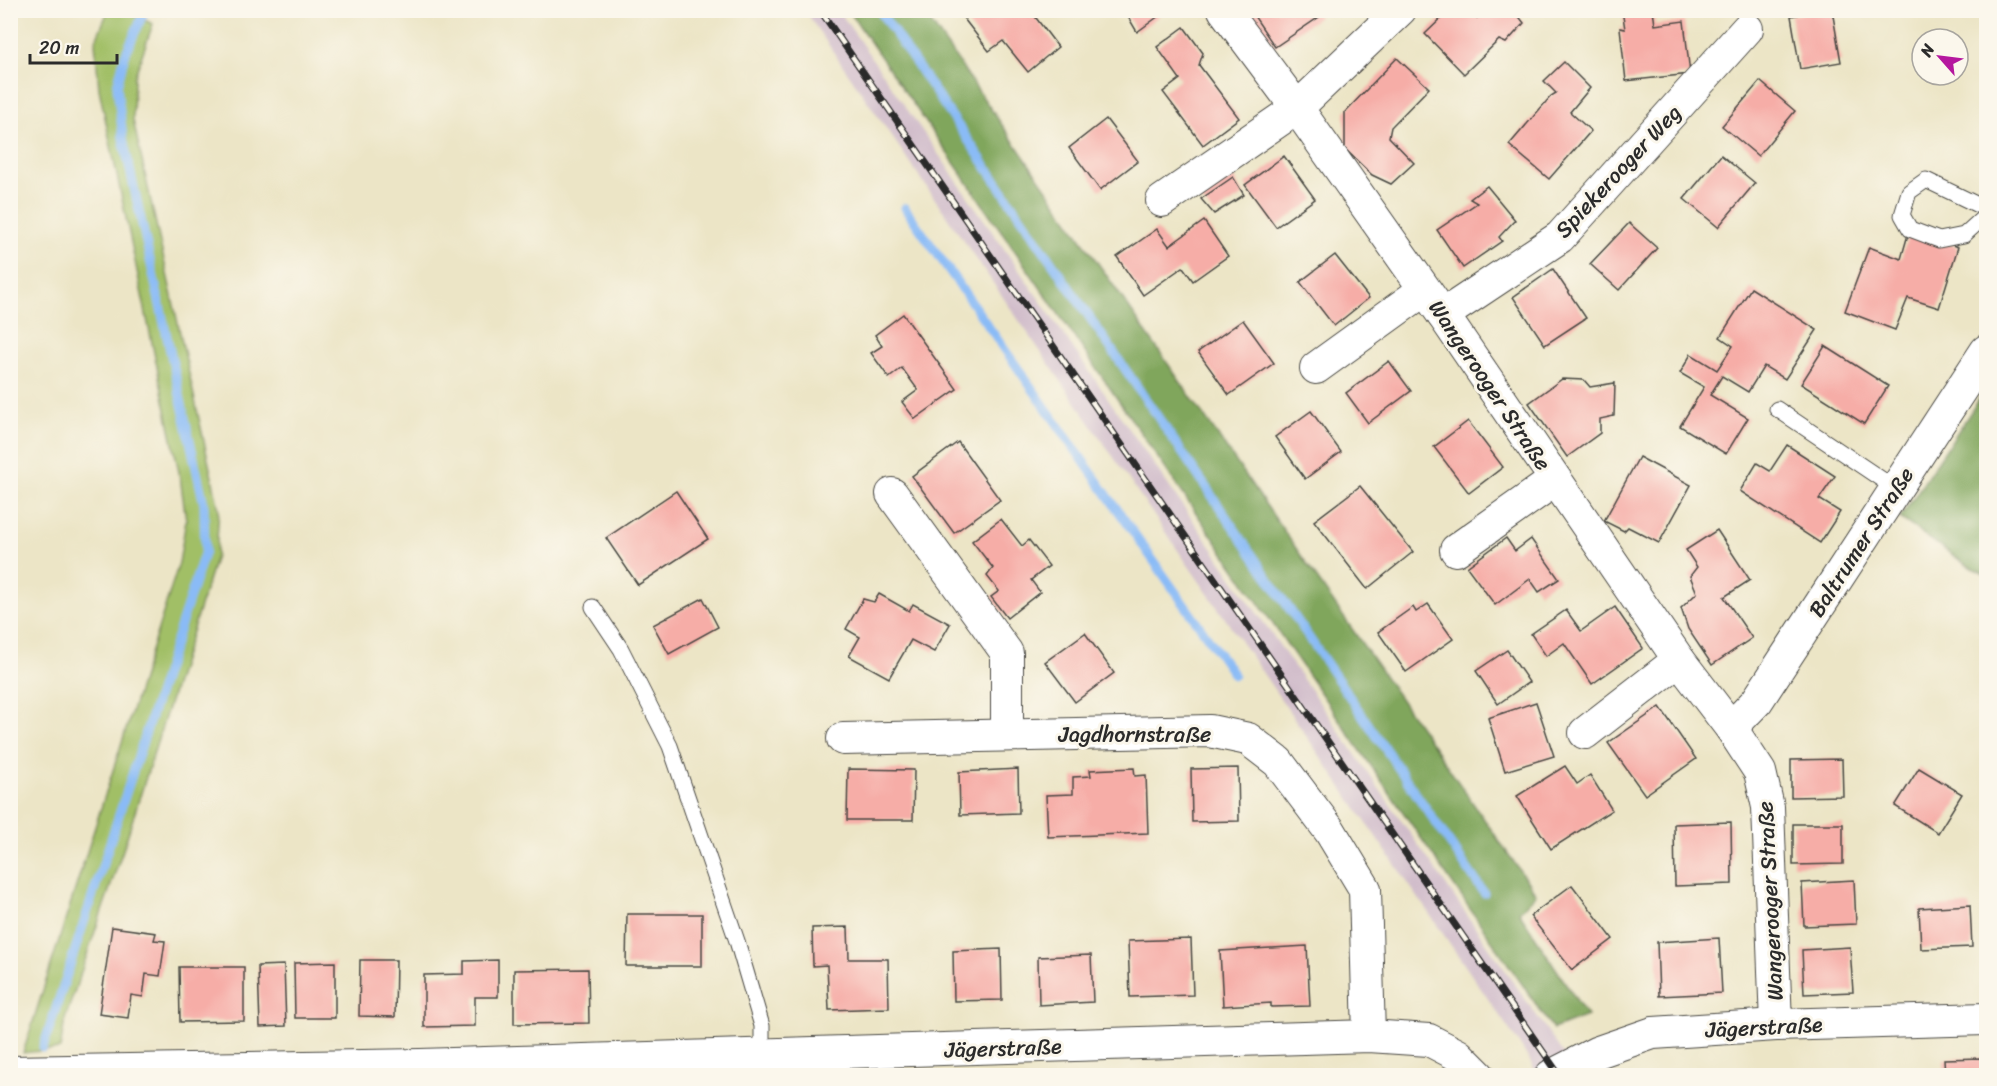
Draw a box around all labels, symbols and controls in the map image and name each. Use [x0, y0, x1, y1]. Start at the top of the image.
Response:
scale bar [30, 27, 117, 65]
north arrow [1910, 27, 1970, 87]
text: 20 m [39, 32, 79, 64]
text: N [1911, 38, 1943, 63]
street label: Spiekerooger Weg [1545, 95, 1691, 247]
street label: Wangerooger Straße [1418, 291, 1562, 479]
street label: Baltrumer Straße [1798, 459, 1924, 625]
street label: Jagdhornstraße [1058, 715, 1211, 754]
street label: Wangerooger Straße [1745, 800, 1795, 1002]
street label: Jägerstraße [1703, 1004, 1824, 1050]
street label: Jägerstraße [943, 1026, 1063, 1070]

